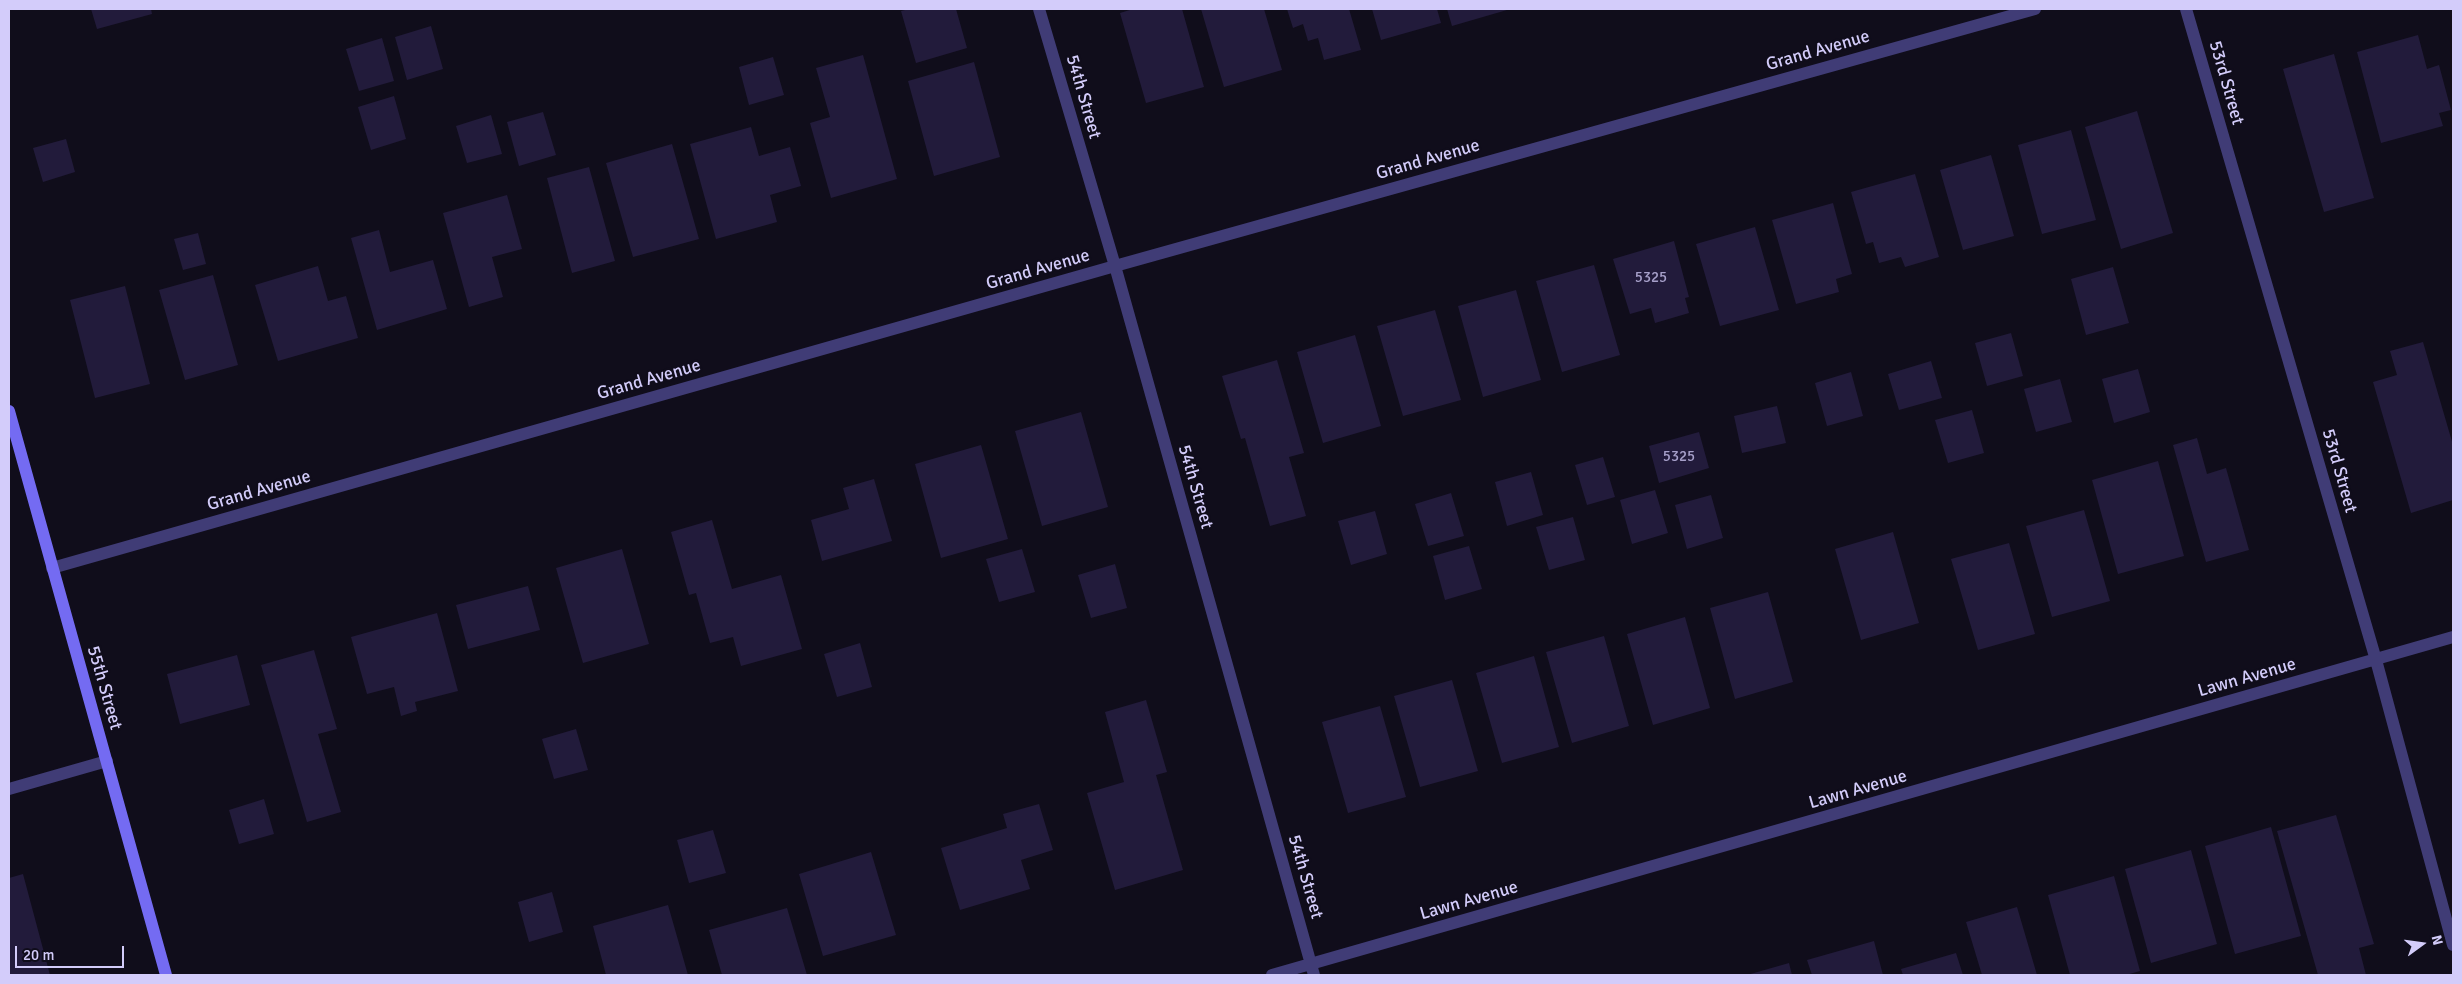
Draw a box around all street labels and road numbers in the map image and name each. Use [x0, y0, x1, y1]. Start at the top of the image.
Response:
street label: Grand Avenue [1764, 26, 1872, 76]
street label: 53rd Street [2204, 39, 2248, 127]
street label: 54th Street [1061, 52, 1105, 142]
street label: Grand Avenue [1374, 135, 1482, 185]
street label: Grand Avenue [984, 245, 1092, 295]
street label: Grand Avenue [595, 355, 703, 405]
street label: 53rd Street [2317, 427, 2361, 515]
street label: 54th Street [1173, 442, 1217, 532]
street label: Grand Avenue [205, 466, 313, 516]
street label: 55th Street [82, 643, 126, 733]
street label: Lawn Avenue [2195, 654, 2299, 702]
street label: Lawn Avenue [1806, 766, 1910, 814]
street label: 54th Street [1283, 832, 1327, 922]
street label: Lawn Avenue [1417, 877, 1521, 925]

